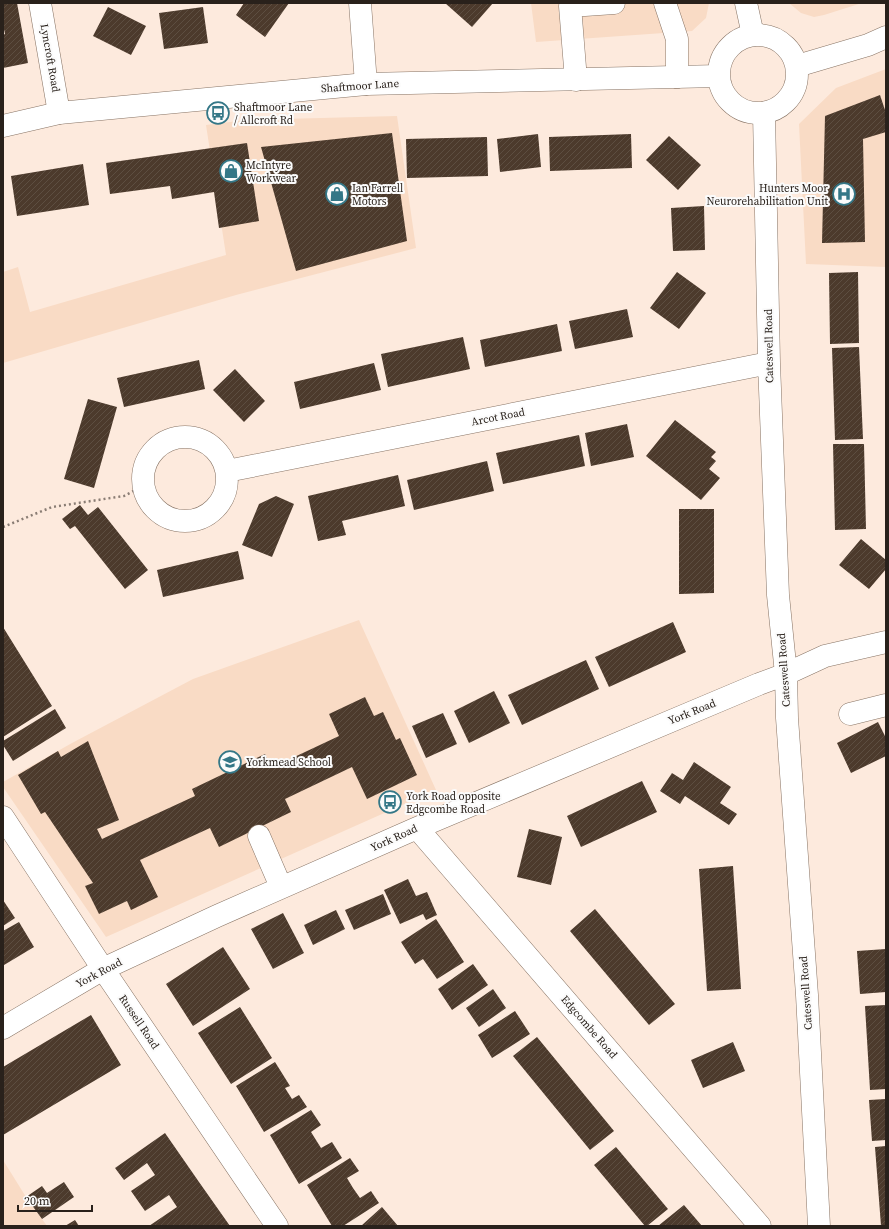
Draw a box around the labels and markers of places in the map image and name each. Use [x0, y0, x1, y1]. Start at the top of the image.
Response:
bus stop icon: Shaftmoor Lane / Allcroft Rd [205, 100, 231, 126]
place label: Shaftmoor Lane / Allcroft Rd [234, 100, 313, 128]
shop icon: McIntyre Workwear [218, 158, 244, 184]
place label: McIntyre Workwear [246, 158, 297, 186]
shop icon: Ian Farrell Motors [324, 181, 350, 207]
place label: Ian Farrell Motors [352, 181, 403, 209]
place label: Hunters Moor Neurorehabilitation Unit [707, 181, 828, 209]
hospital icon: Hunters Moor Neurorehabilitation Unit [831, 181, 857, 207]
school or university icon: Yorkmead School [217, 749, 243, 775]
place label: Yorkmead School [246, 755, 331, 770]
bus stop icon: York Road opposite Edgcombe Road [377, 789, 403, 815]
place label: York Road opposite Edgcombe Road [406, 789, 501, 817]

